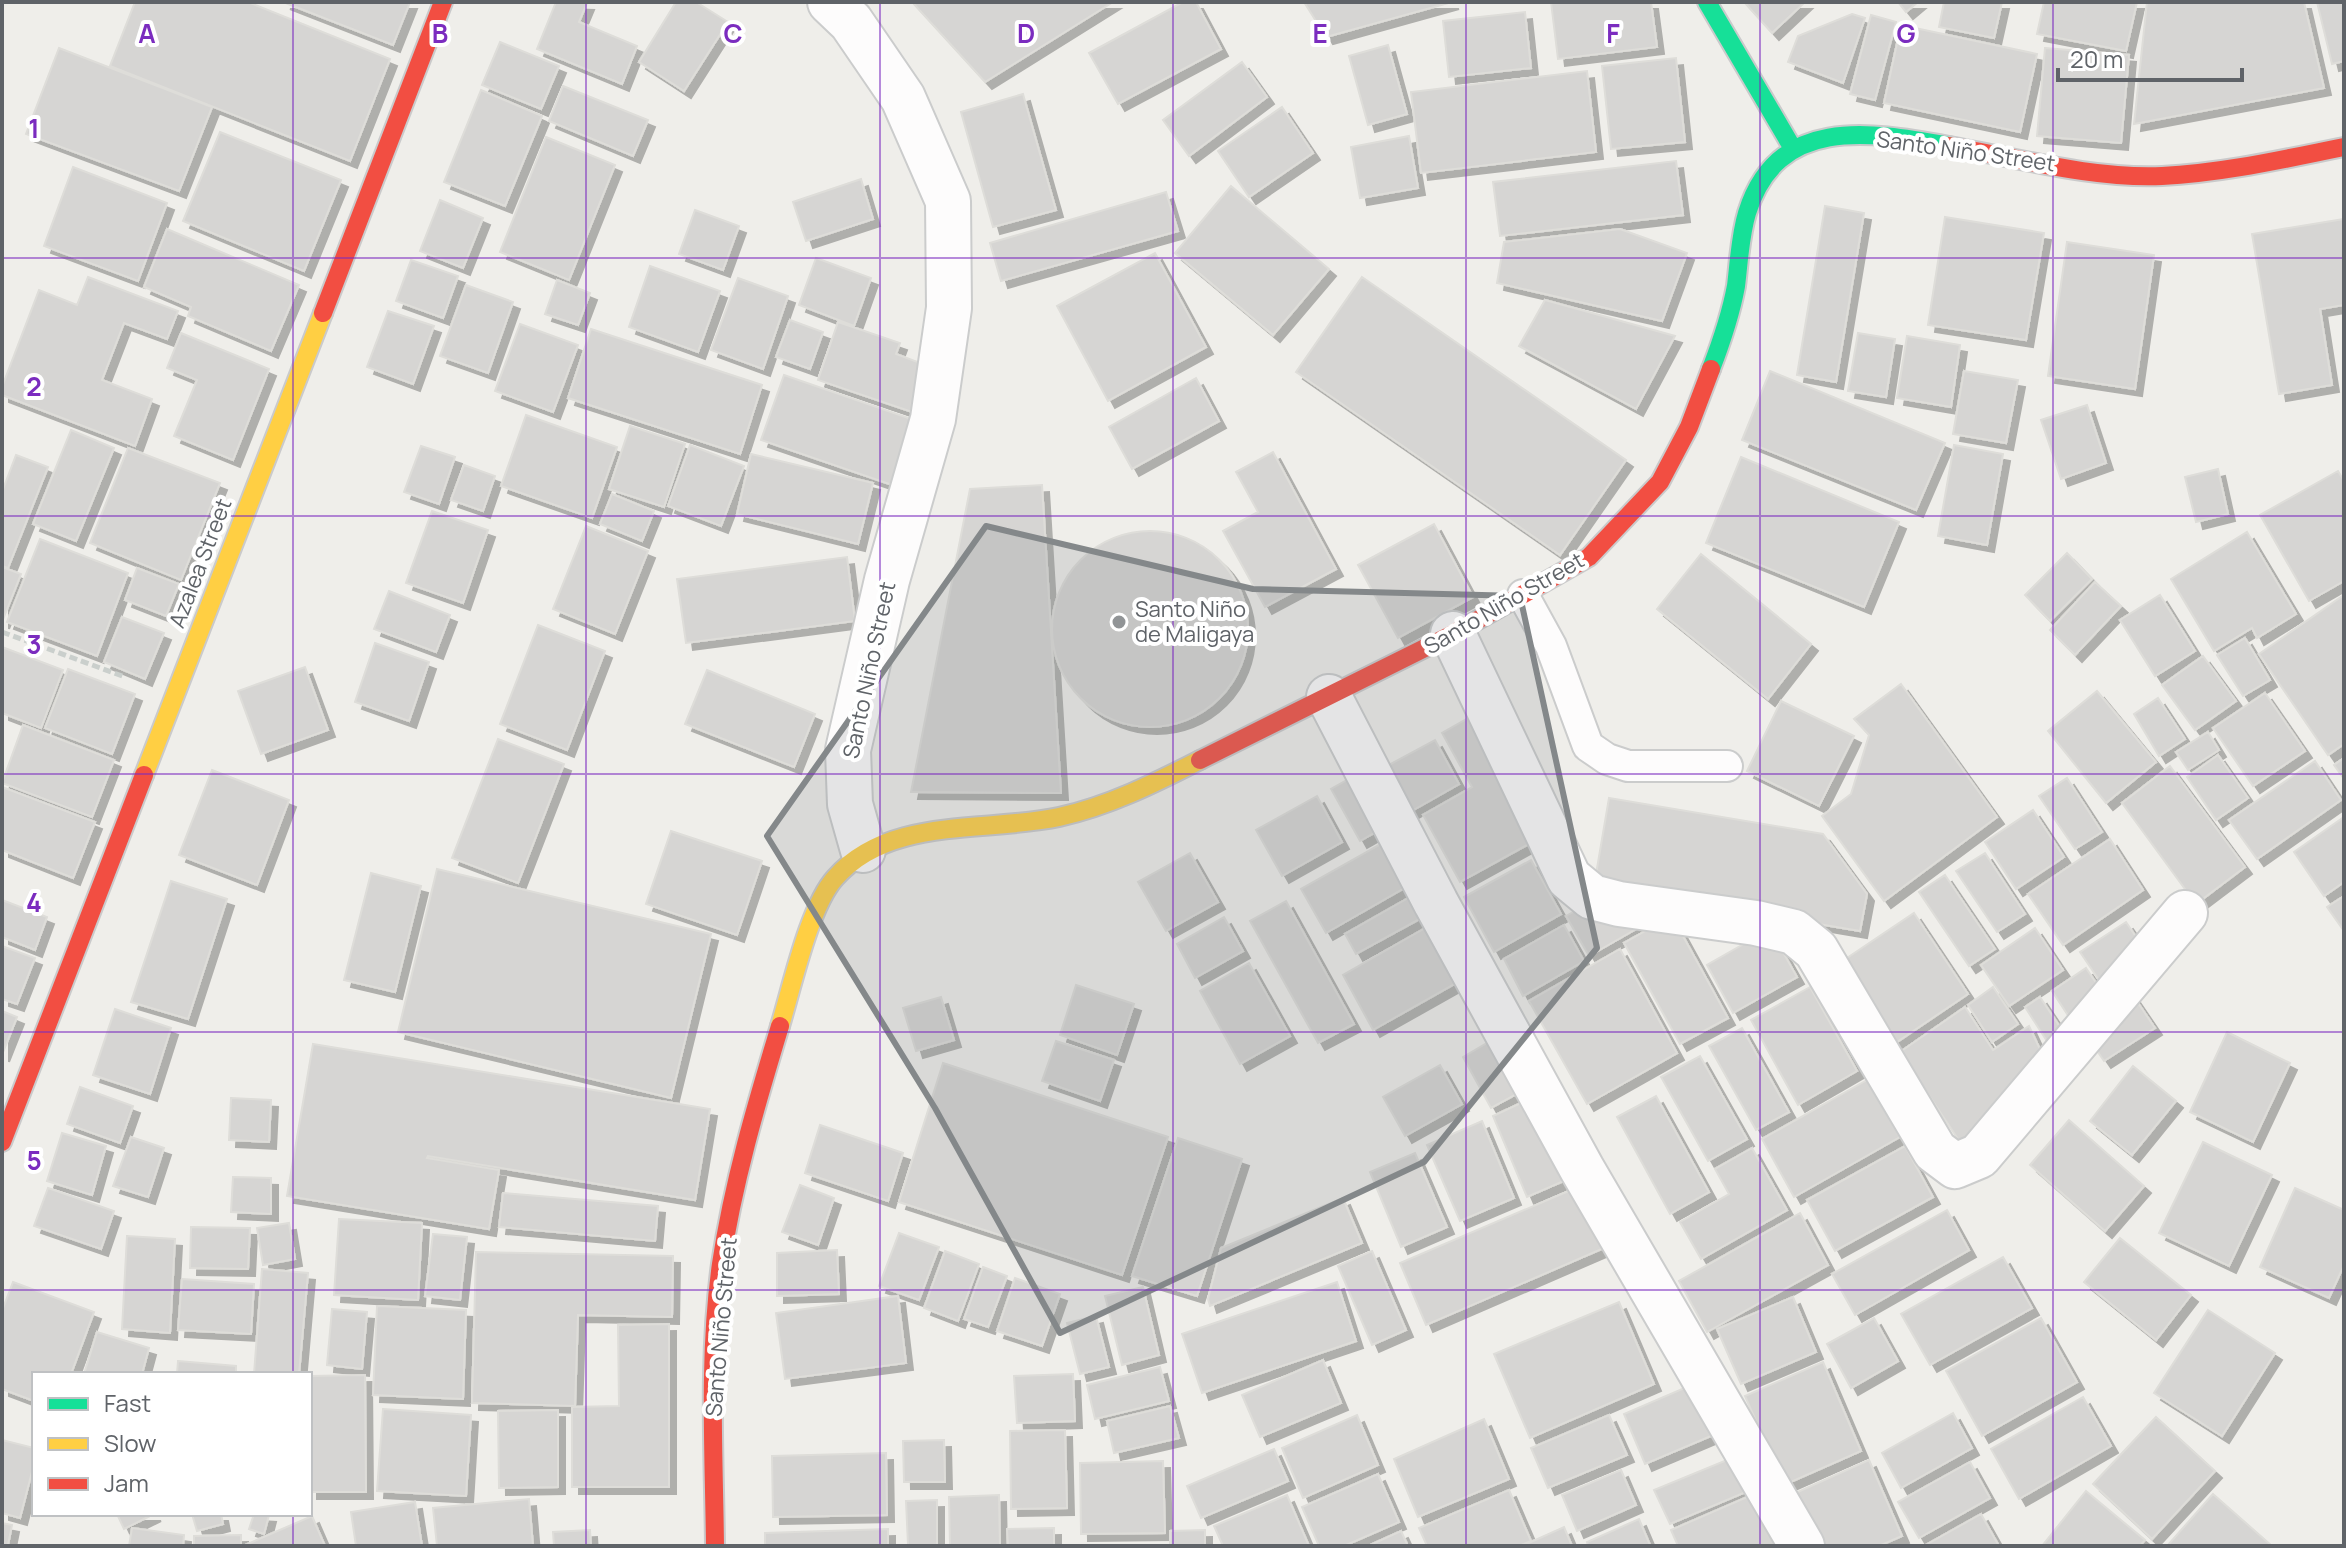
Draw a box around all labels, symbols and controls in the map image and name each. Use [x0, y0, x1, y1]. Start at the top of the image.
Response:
text: A [138, 15, 156, 51]
text: B [432, 15, 448, 51]
text: C [723, 15, 743, 51]
text: D [1017, 15, 1035, 51]
text: E [1312, 15, 1328, 51]
text: F [1606, 15, 1620, 51]
text: G [1896, 15, 1916, 51]
scale bar [2058, 32, 2242, 82]
text: 20 m [2070, 42, 2123, 75]
text: 1 [28, 110, 40, 146]
street label: Santo Niño Street [1875, 124, 2057, 178]
text: 2 [26, 368, 42, 404]
street label: Azalea Street [162, 494, 238, 632]
street label: Santo Niño Street [1419, 545, 1590, 661]
street label: Santo Niño Street [836, 579, 902, 761]
place label: Santo Niño de Maligaya [1135, 594, 1254, 649]
marker: Santo Niño de Maligaya [1110, 613, 1128, 631]
text: 3 [26, 626, 42, 662]
text: 4 [26, 884, 42, 920]
text: 5 [26, 1142, 42, 1178]
street label: Santo Niño Street [698, 1236, 744, 1418]
legend [32, 1372, 312, 1516]
text: Fast [104, 1386, 151, 1419]
text: Slow [104, 1426, 157, 1459]
text: Jam [104, 1466, 149, 1499]

